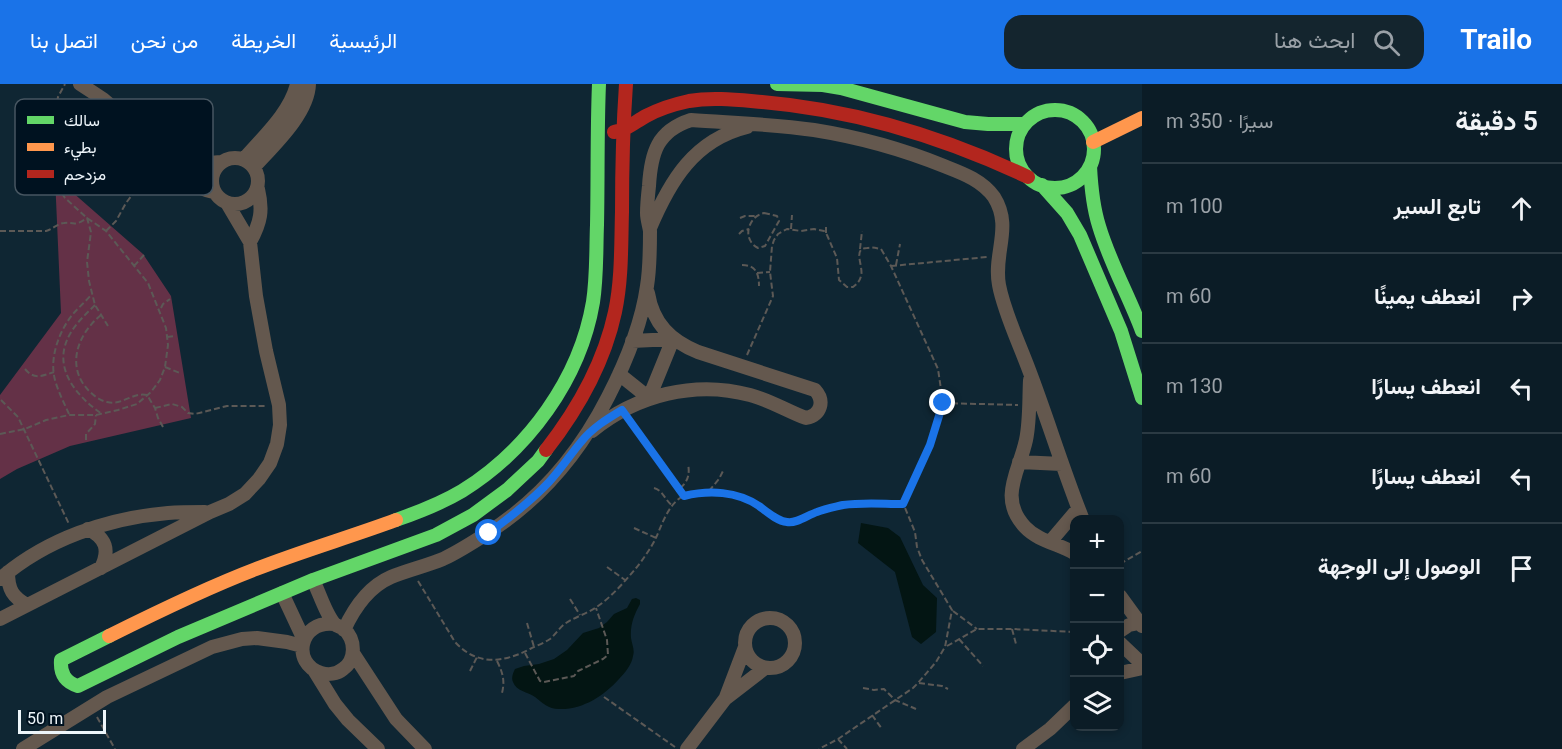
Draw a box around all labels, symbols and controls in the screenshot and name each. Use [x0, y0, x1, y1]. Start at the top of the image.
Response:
search box [1004, 15, 1424, 69]
text: Trailo [1460, 20, 1532, 64]
text: ابحث هنا [1274, 25, 1355, 60]
text: اتصل بنا [30, 26, 98, 59]
text: من نحن [131, 26, 198, 59]
text: الخريطة [231, 26, 296, 59]
text: الرئيسية [329, 26, 397, 59]
icon: search [1370, 26, 1403, 59]
legend [15, 99, 213, 195]
text: 5 دقيقة [1455, 103, 1538, 144]
text: سيرًا · 350 m [1166, 107, 1273, 139]
text: سالك [64, 110, 100, 135]
text: بطيء [64, 137, 96, 162]
text: مزدحم [64, 164, 106, 189]
text: تابع السير [1393, 191, 1481, 226]
text: 100 m [1166, 192, 1223, 224]
icon: ahead [1505, 192, 1538, 225]
text: انعطف يمينًا [1374, 281, 1481, 316]
text: 60 m [1166, 282, 1211, 314]
icon: right [1505, 282, 1538, 315]
text: انعطف يسارًا [1371, 371, 1481, 406]
text: 130 m [1166, 372, 1223, 404]
icon: left [1505, 372, 1538, 405]
route end [929, 389, 955, 415]
text: انعطف يسارًا [1371, 461, 1481, 496]
text: 60 m [1166, 462, 1211, 494]
icon: left [1505, 462, 1538, 495]
map controls [1070, 515, 1124, 731]
button: + [1070, 515, 1124, 569]
route start [475, 519, 501, 545]
text: الوصول إلى الوجهة [1318, 551, 1481, 586]
icon: arrive [1505, 552, 1538, 585]
button: − [1070, 569, 1124, 623]
button: locate [1070, 623, 1124, 677]
button: layers [1070, 677, 1124, 731]
scale bar [18, 707, 106, 734]
text: 50 m [27, 708, 63, 733]

